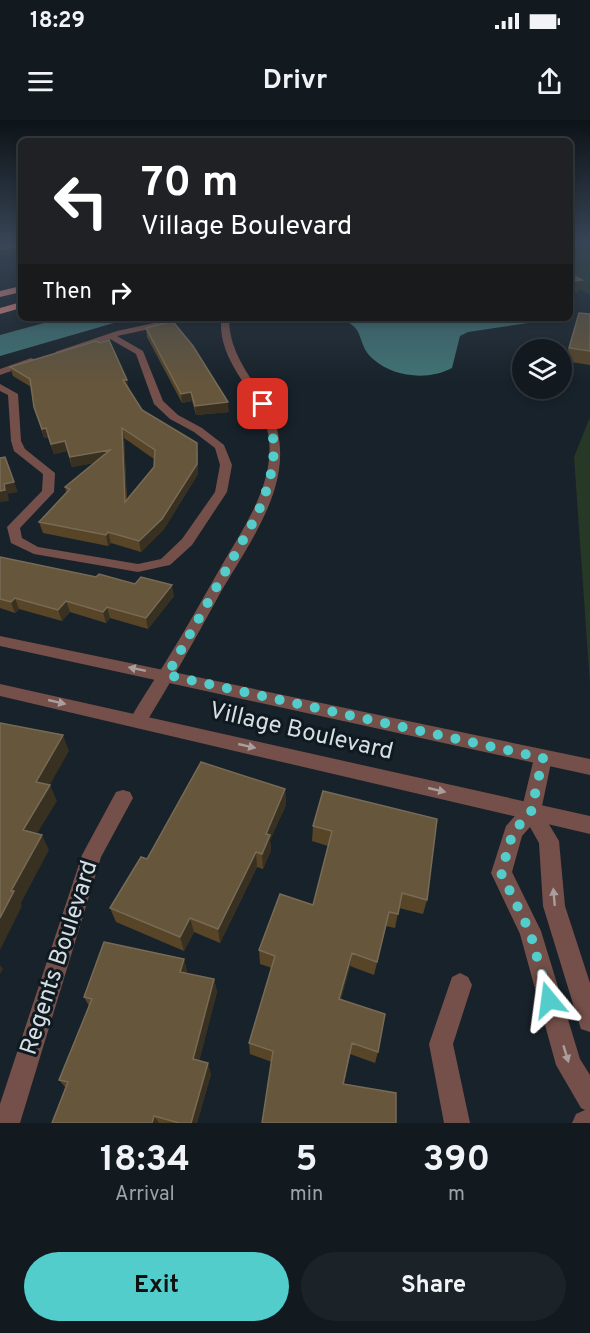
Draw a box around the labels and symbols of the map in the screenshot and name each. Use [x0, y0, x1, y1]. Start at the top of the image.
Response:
pin [237, 378, 288, 429]
one-way arrow [128, 663, 146, 673]
street label: Village Boulevard [206, 696, 396, 768]
one-way arrow [48, 698, 66, 708]
one-way arrow [238, 742, 256, 752]
one-way arrow [428, 786, 446, 796]
street label: Regents Boulevard [14, 857, 106, 1059]
one-way arrow [549, 888, 559, 907]
position arrow [517, 968, 581, 1032]
one-way arrow [562, 1045, 571, 1063]

